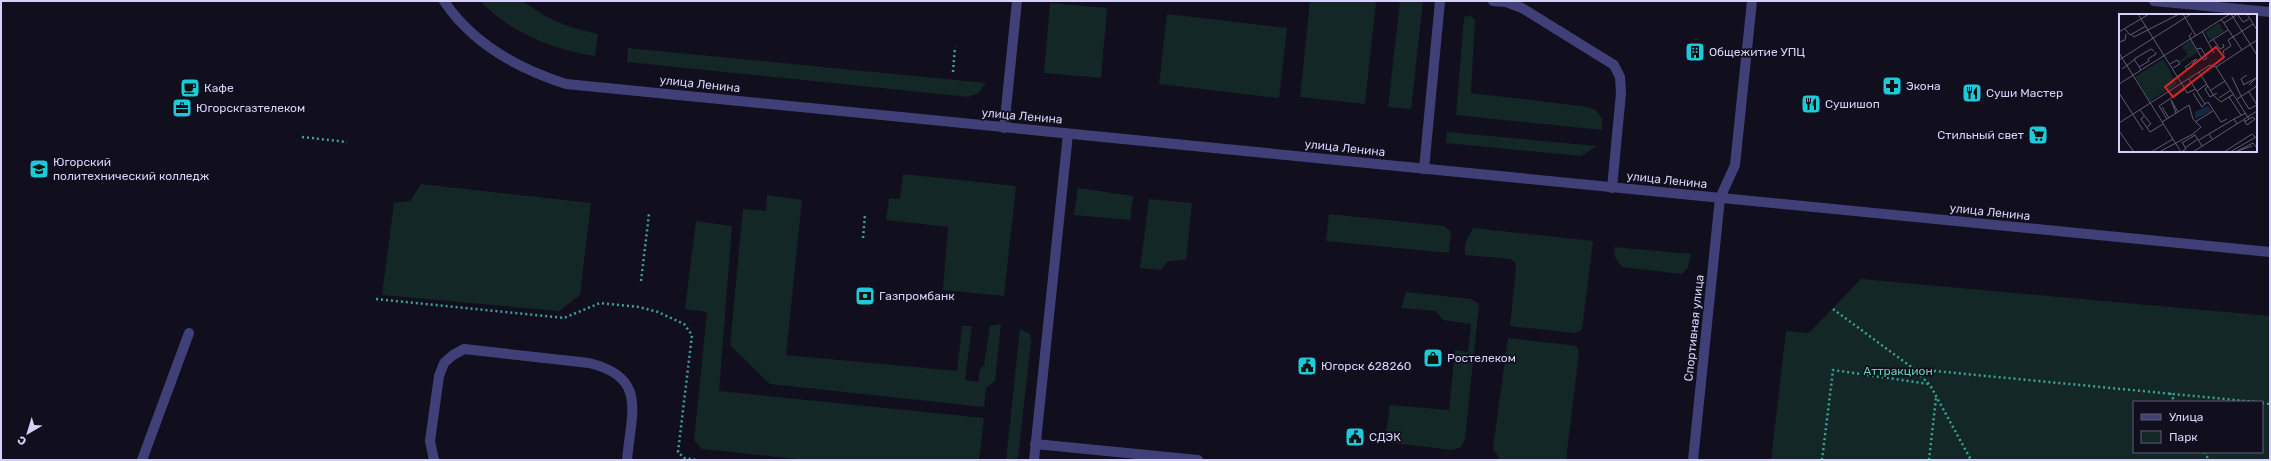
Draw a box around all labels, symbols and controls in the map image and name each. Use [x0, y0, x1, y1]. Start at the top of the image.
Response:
inset map [2119, 14, 2257, 152]
building icon: Общежитие УПЦ [1684, 41, 1706, 63]
place label: Общежитие УПЦ [1709, 45, 1805, 59]
street label: улица Ленина [659, 73, 741, 95]
pharmacy icon: Экона [1881, 75, 1903, 97]
cafe icon: Кафе [179, 77, 201, 99]
place label: Экона [1906, 79, 1941, 93]
place label: Кафе [204, 81, 234, 95]
restaurant icon: Суши Мастер [1961, 82, 1983, 104]
place label: Суши Мастер [1986, 86, 2063, 100]
restaurant icon: Сушишоп [1800, 93, 1822, 115]
office icon: Югорскгазтелеком [171, 97, 193, 119]
place label: Сушишоп [1825, 97, 1880, 111]
place label: Югорскгазтелеком [196, 101, 305, 115]
street label: улица Ленина [981, 105, 1063, 127]
supermarket icon: Стильный свет [2027, 124, 2049, 146]
place label: Стильный свет [1937, 128, 2024, 142]
street label: улица Ленина [1304, 137, 1386, 159]
place label: Югорский политехнический колледж [53, 155, 210, 183]
school or university icon: Югорский политехнический колледж [28, 158, 50, 180]
street label: улица Ленина [1626, 169, 1708, 191]
street label: улица Ленина [1949, 201, 2031, 223]
street label: Спортивная улица [1681, 274, 1707, 382]
bank icon: Газпромбанк [854, 285, 876, 307]
place label: Газпромбанк [879, 289, 955, 303]
shop icon: Ростелеком [1422, 347, 1444, 369]
place label: Ростелеком [1447, 351, 1516, 365]
public building icon: Югорск 628260 [1296, 355, 1318, 377]
place label: Югорск 628260 [1321, 359, 1411, 373]
park label: Аттракцион [1863, 364, 1933, 378]
legend [2133, 401, 2263, 453]
text: Улица [2169, 410, 2203, 424]
north arrow [8, 413, 48, 453]
public building icon: СДЭК [1344, 426, 1366, 448]
place label: СДЭК [1369, 430, 1401, 444]
text: Парк [2169, 430, 2198, 444]
text: С [15, 433, 29, 448]

